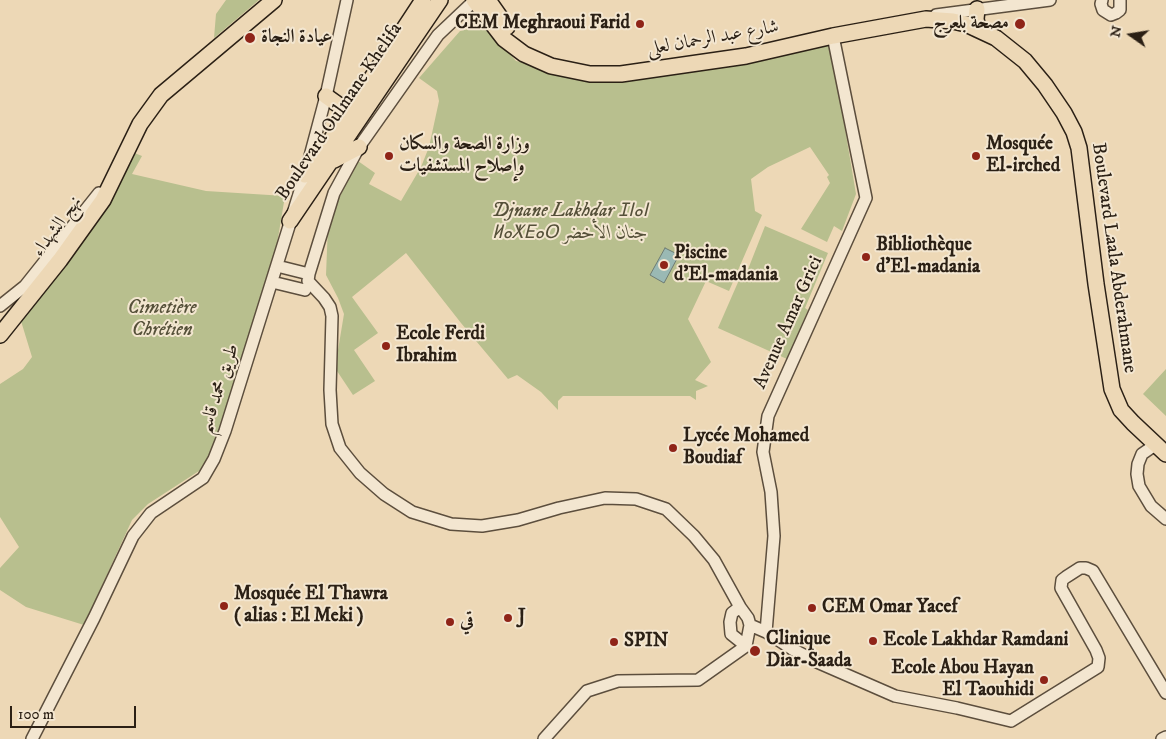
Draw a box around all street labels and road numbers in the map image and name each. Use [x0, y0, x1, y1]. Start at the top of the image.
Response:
street label: شارع عبد الرحمان لعلى [645, 16, 781, 62]
street label: Boulevard Oulmane Khelifa [272, 19, 408, 205]
street label: Boulevard Laala Abderahmane [1086, 141, 1140, 375]
street label: نهج الشهداء [28, 192, 88, 262]
street label: Avenue Amar Grici [750, 253, 828, 393]
street label: طريق محمد قاسم [195, 341, 245, 437]

